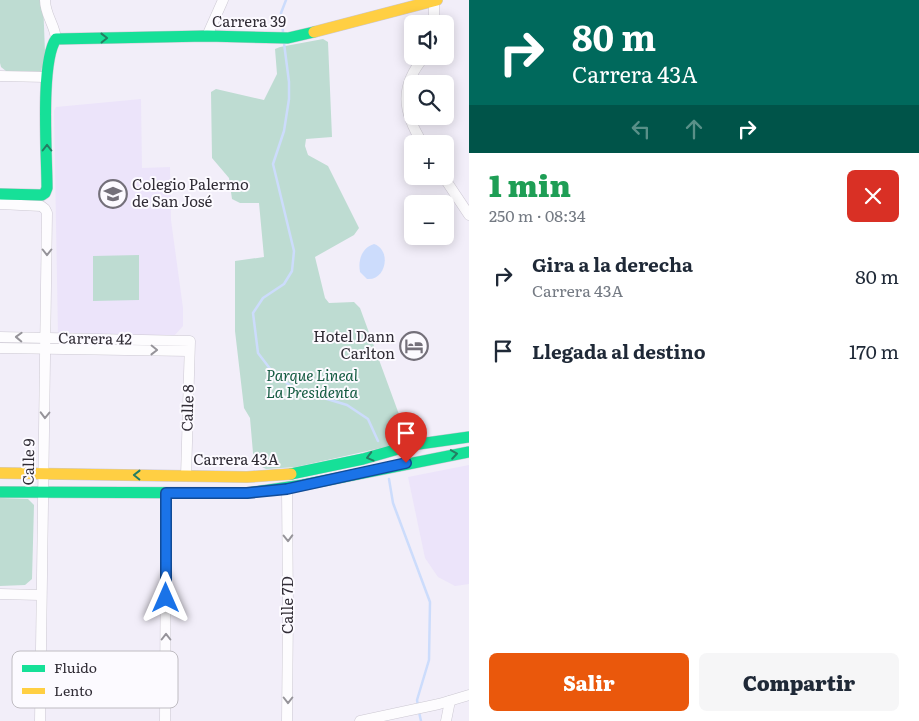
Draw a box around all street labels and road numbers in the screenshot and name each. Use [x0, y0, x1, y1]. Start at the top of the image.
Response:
street label: Carrera 39 [212, 9, 286, 32]
street label: Carrera 42 [58, 325, 133, 350]
street label: Calle 8 [174, 384, 199, 432]
street label: Calle 9 [16, 438, 39, 486]
street label: Carrera 43A [193, 447, 279, 470]
street label: Calle 7D [275, 576, 298, 634]

